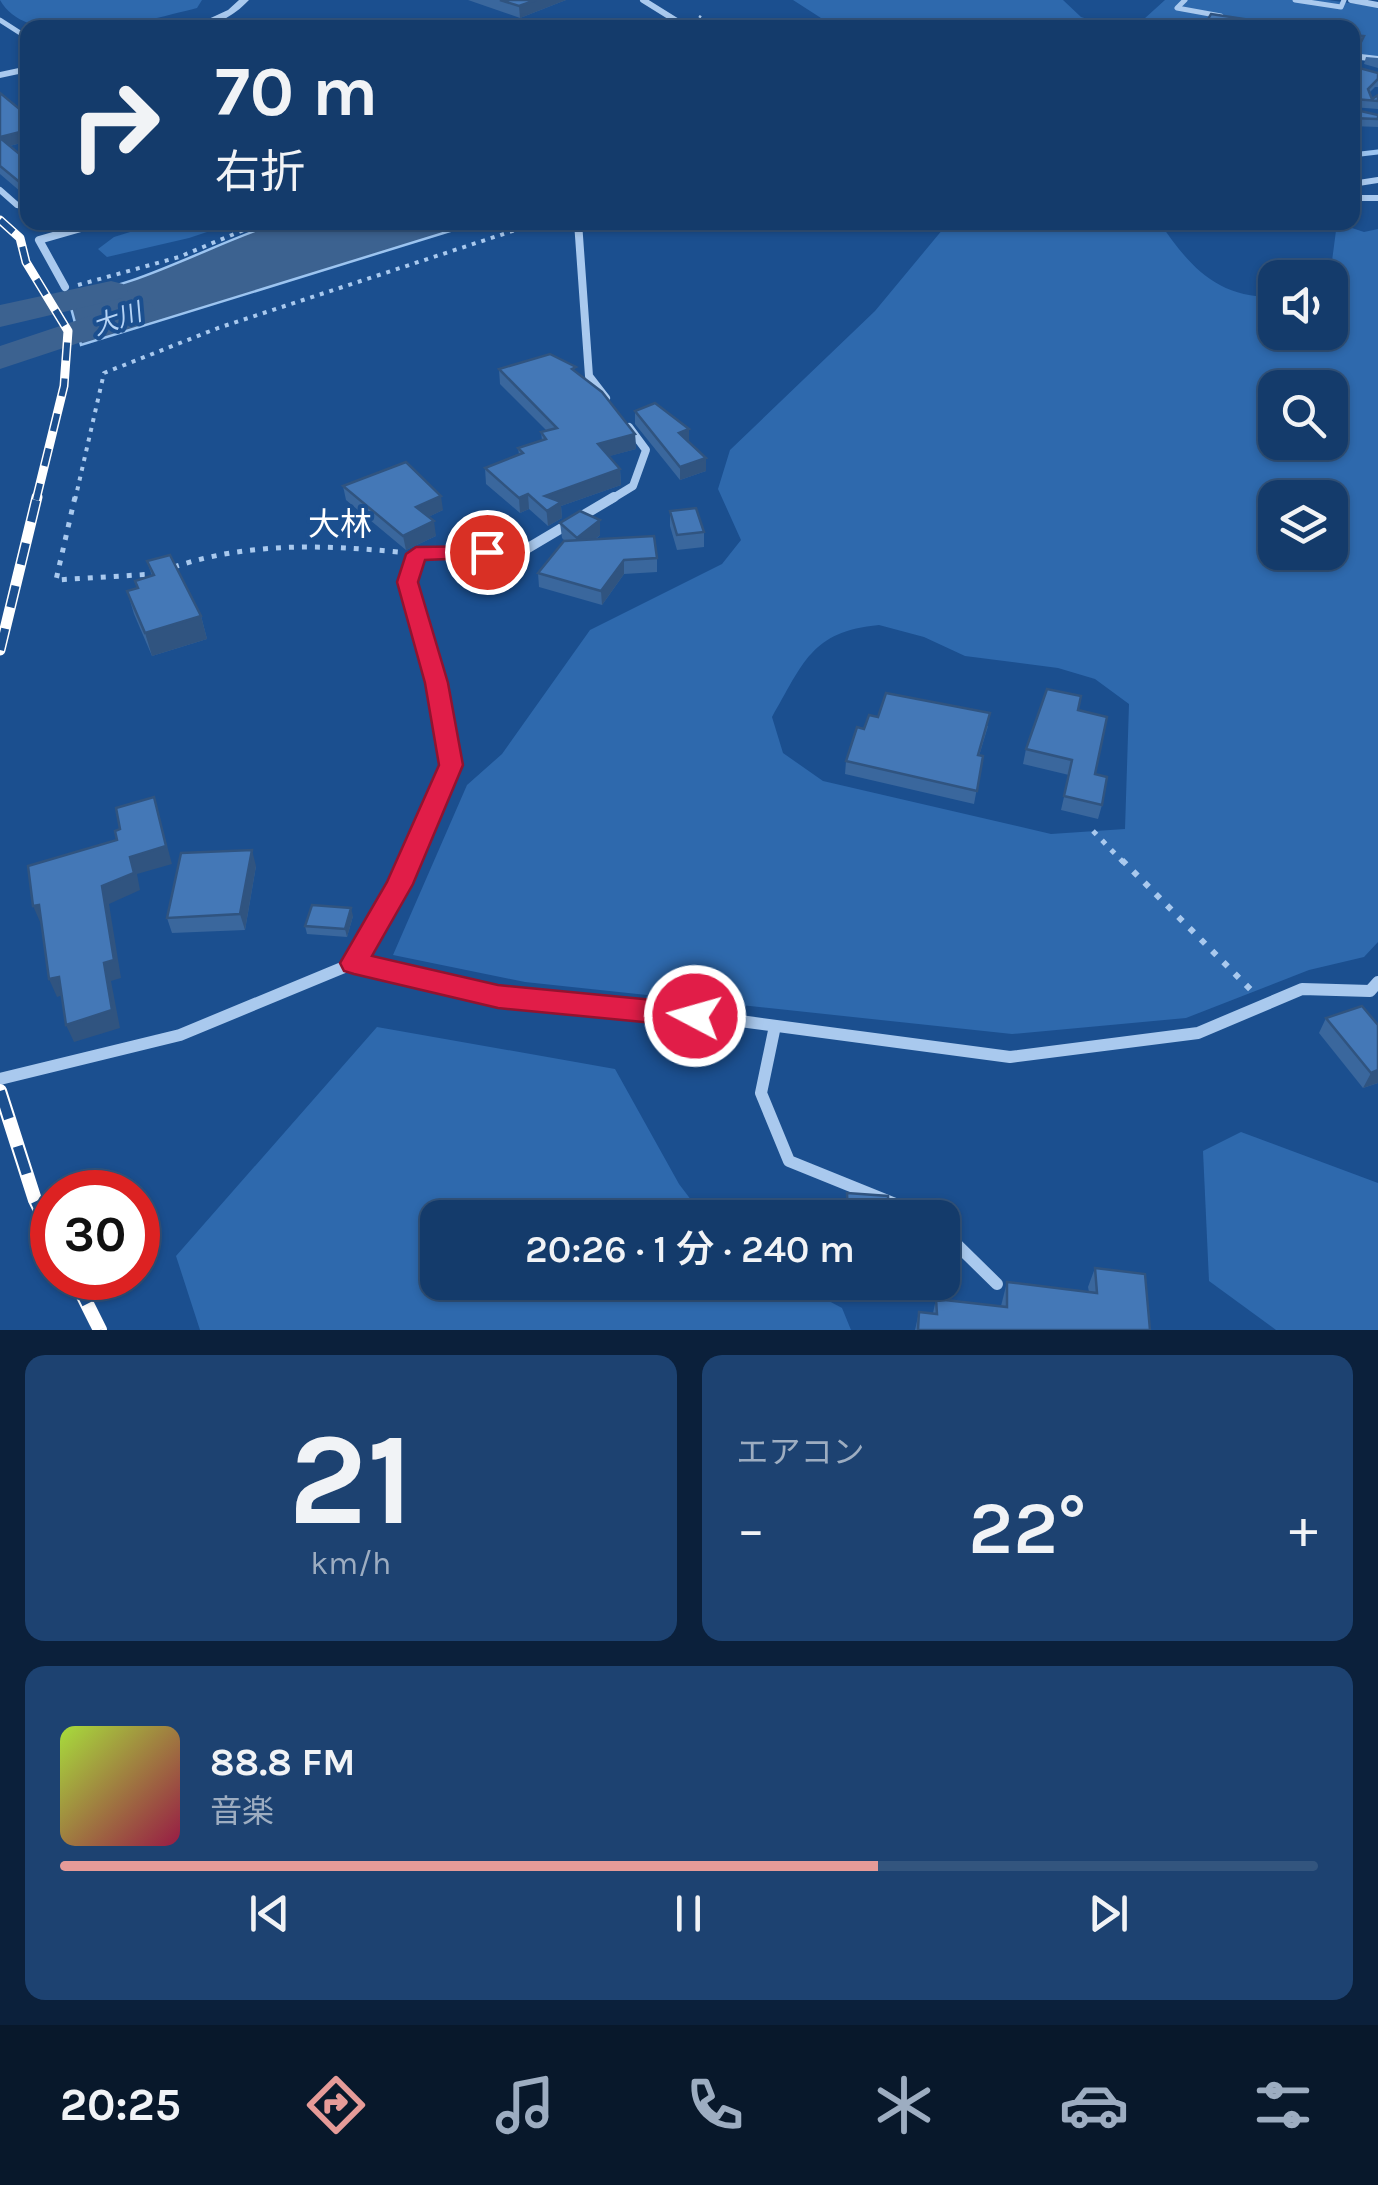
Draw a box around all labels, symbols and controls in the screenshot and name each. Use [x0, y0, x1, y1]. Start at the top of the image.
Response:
text: 70 m [215, 51, 378, 133]
icon: right [50, 60, 180, 190]
text: 右折 [215, 146, 305, 198]
map controls [1258, 260, 1348, 570]
button: sound [1258, 260, 1348, 350]
water label: 大川 [89, 296, 148, 341]
button: search [1258, 370, 1348, 460]
button: layers [1258, 480, 1348, 570]
district label: 大林 [308, 506, 372, 543]
pin [445, 510, 530, 595]
icon: arrive [460, 525, 515, 580]
position arrow [643, 964, 747, 1068]
speed limit sign: 30 [30, 1170, 160, 1300]
text: 20:26 · 1 分 · 240 m [525, 1227, 855, 1272]
text: 21 [288, 1404, 413, 1556]
text: エアコン [737, 1434, 865, 1471]
text: 22° [968, 1484, 1086, 1572]
text: − [737, 1497, 765, 1561]
text: + [1289, 1497, 1318, 1561]
text: km/h [310, 1545, 391, 1582]
text: 88.8 FM [210, 1740, 355, 1785]
text: 音楽 [210, 1793, 274, 1830]
icon: previous [242, 1886, 297, 1941]
icon: pause [661, 1886, 716, 1941]
icon: next [1081, 1886, 1136, 1941]
icon: directions [301, 2070, 371, 2140]
icon: music [490, 2070, 560, 2140]
icon: phone [680, 2070, 750, 2140]
icon: climate [869, 2070, 939, 2140]
icon: car [1059, 2070, 1129, 2140]
icon: filters [1248, 2070, 1318, 2140]
text: 20:25 [60, 2079, 181, 2131]

